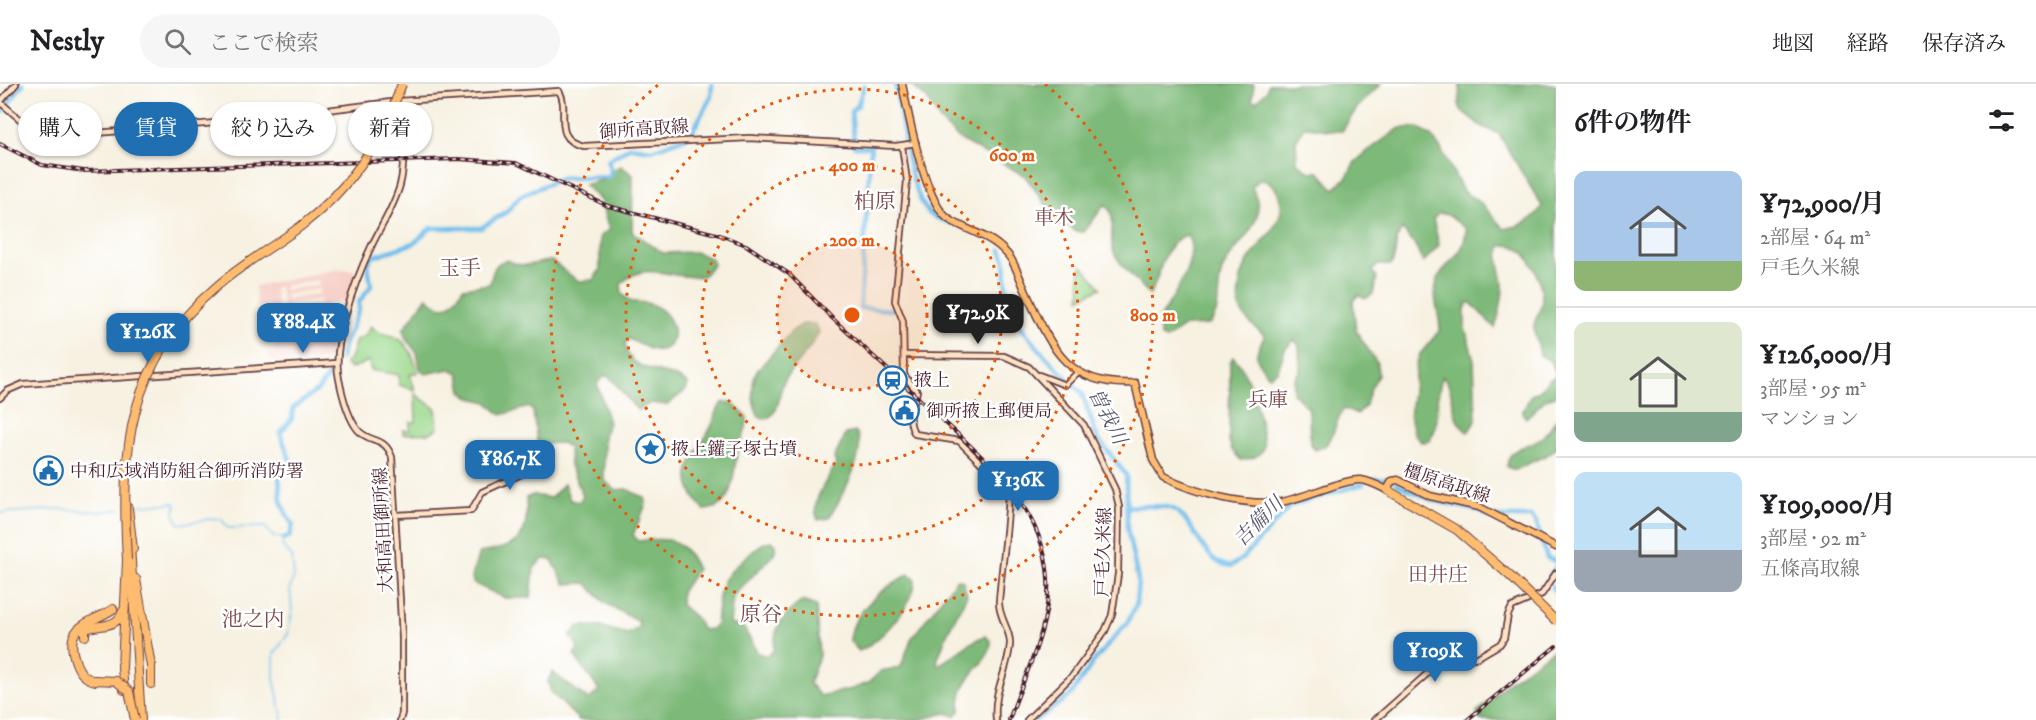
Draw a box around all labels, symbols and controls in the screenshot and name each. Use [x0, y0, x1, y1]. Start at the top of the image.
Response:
search box [140, 14, 560, 68]
text: Nestly [30, 24, 104, 59]
icon: search [161, 25, 194, 58]
text: ここで検索 [209, 30, 319, 57]
text: 地図 [1772, 31, 1814, 57]
text: 経路 [1847, 31, 1889, 57]
text: 保存済み [1922, 31, 2006, 57]
chip: 購入 [18, 102, 102, 156]
chip: 賃貸 [114, 102, 198, 156]
chip: 絞り込み [210, 102, 336, 156]
chip: 新着 [348, 102, 432, 156]
icon: filters [1985, 104, 2018, 137]
text: 6件の物件 [1574, 107, 1692, 140]
street label: 御所高取線 [598, 116, 690, 144]
text: 600 m [989, 145, 1036, 167]
text: 400 m [827, 155, 876, 177]
text: ¥72,900/月 [1760, 188, 1885, 221]
district label: 柏原 [854, 189, 896, 215]
icon: home [1622, 195, 1694, 267]
district label: 車木 [1034, 206, 1074, 231]
text: 2部屋 · 64 m² [1760, 226, 1870, 251]
text: 200 m [829, 230, 875, 252]
district label: 玉手 [439, 256, 481, 282]
text: 戸毛久米線 [1760, 256, 1860, 281]
pin: ¥72.9K [929, 294, 1027, 345]
text: ¥72.9K [947, 301, 1009, 326]
pin: ¥88.4K [254, 303, 352, 354]
centre of rings [842, 305, 862, 325]
text: 800 m [1130, 305, 1176, 327]
text: ¥88.4K [271, 310, 335, 335]
pin: ¥126K [106, 313, 190, 364]
text: ¥126K [120, 320, 176, 345]
text: ¥126,000/月 [1760, 339, 1895, 372]
icon: home [1622, 346, 1694, 418]
station icon: 掖上 [877, 364, 909, 396]
place label: 掖上 [914, 370, 950, 392]
text: 3部屋 · 95 m² [1760, 377, 1866, 402]
water label: 曽我川 [1082, 384, 1132, 451]
district label: 兵庫 [1248, 388, 1288, 413]
public building icon: 御所掖上郵便局 [889, 395, 921, 427]
place label: 御所掖上郵便局 [926, 401, 1052, 423]
text: マンション [1760, 407, 1859, 432]
place icon: 掖上鑵子塚古墳 [634, 433, 666, 465]
place label: 掖上鑵子塚古墳 [671, 439, 797, 461]
pin: ¥86.7K [461, 440, 559, 491]
text: ¥86.7K [479, 447, 541, 472]
public building icon: 中和広域消防組合御所消防署 [33, 455, 65, 487]
street label: 橿原高取線 [1400, 460, 1493, 508]
place label: 中和広域消防組合御所消防署 [70, 461, 304, 483]
pin: ¥136K [976, 461, 1060, 512]
street label: 大和高田御所線 [370, 466, 398, 593]
text: ¥136K [992, 468, 1044, 493]
text: ¥109,000/月 [1760, 489, 1896, 522]
water label: 吉備川 [1229, 491, 1291, 552]
icon: home [1622, 496, 1694, 568]
street label: 戸毛久米線 [1091, 507, 1117, 597]
text: 3部屋 · 92 m² [1760, 527, 1866, 552]
text: 五條高取線 [1760, 557, 1860, 582]
district label: 田井庄 [1408, 563, 1468, 588]
district label: 原谷 [740, 602, 782, 628]
district label: 池之内 [222, 607, 285, 633]
pin: ¥109K [1393, 632, 1477, 683]
text: ¥109K [1407, 639, 1463, 664]

